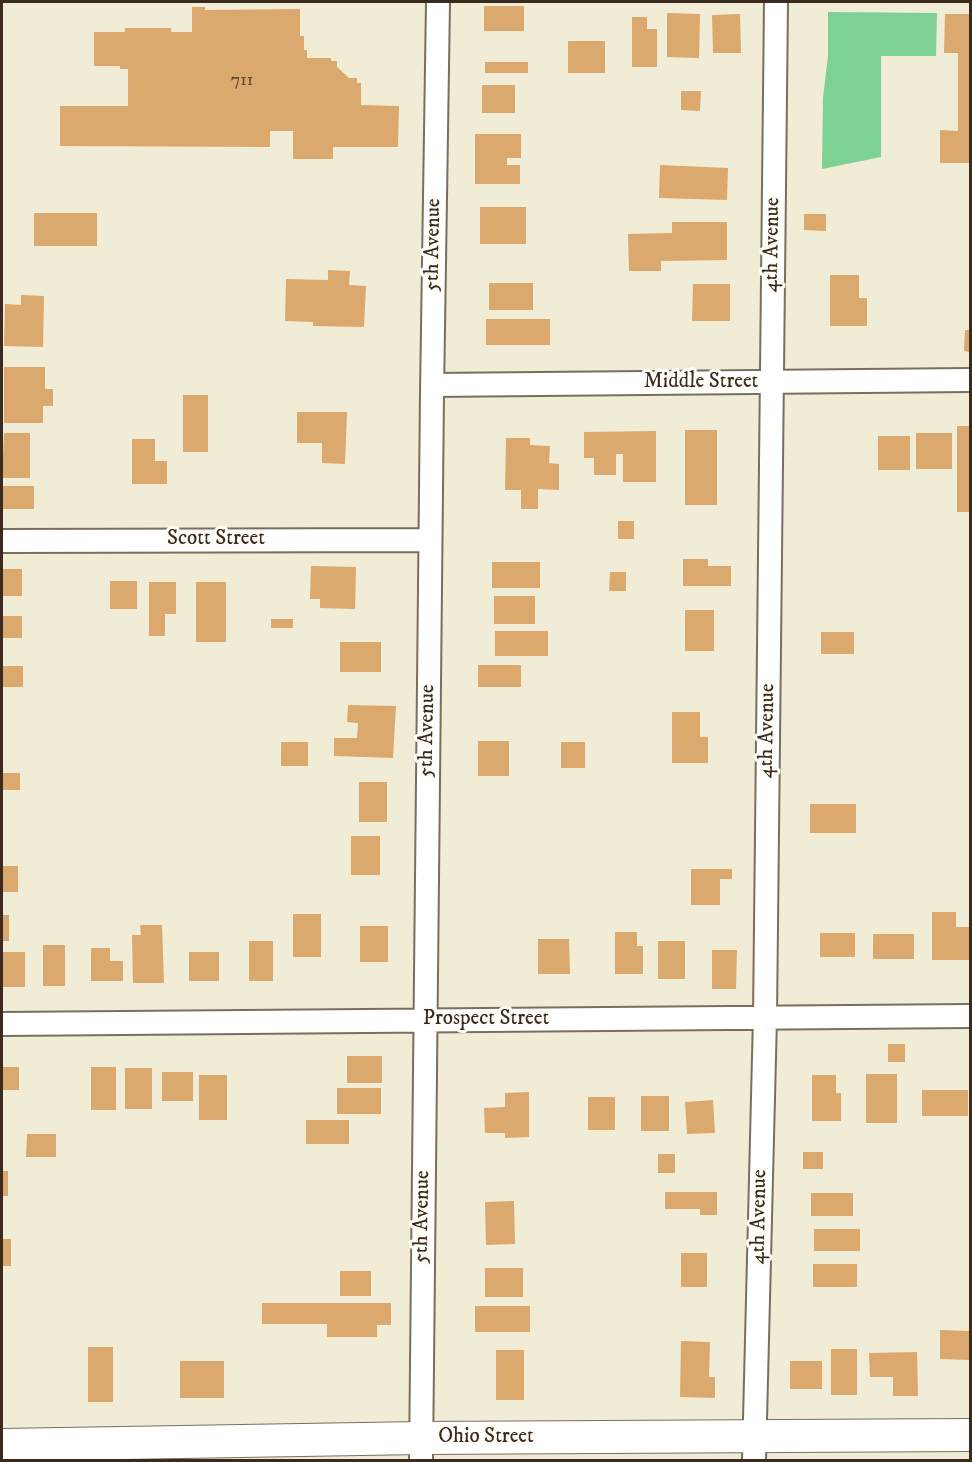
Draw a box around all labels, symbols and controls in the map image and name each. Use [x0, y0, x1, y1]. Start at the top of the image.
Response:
house number: 711 [231, 70, 253, 92]
street label: 4th Avenue [760, 197, 786, 293]
street label: 5th Avenue [421, 198, 447, 292]
street label: Middle Street [644, 370, 758, 396]
street label: Scott Street [167, 527, 265, 553]
street label: 4th Avenue [755, 683, 781, 779]
street label: 5th Avenue [415, 684, 441, 778]
street label: Prospect Street [423, 1007, 549, 1033]
street label: 4th Avenue [747, 1169, 773, 1265]
street label: 5th Avenue [410, 1170, 436, 1264]
street label: Ohio Street [438, 1425, 534, 1451]

